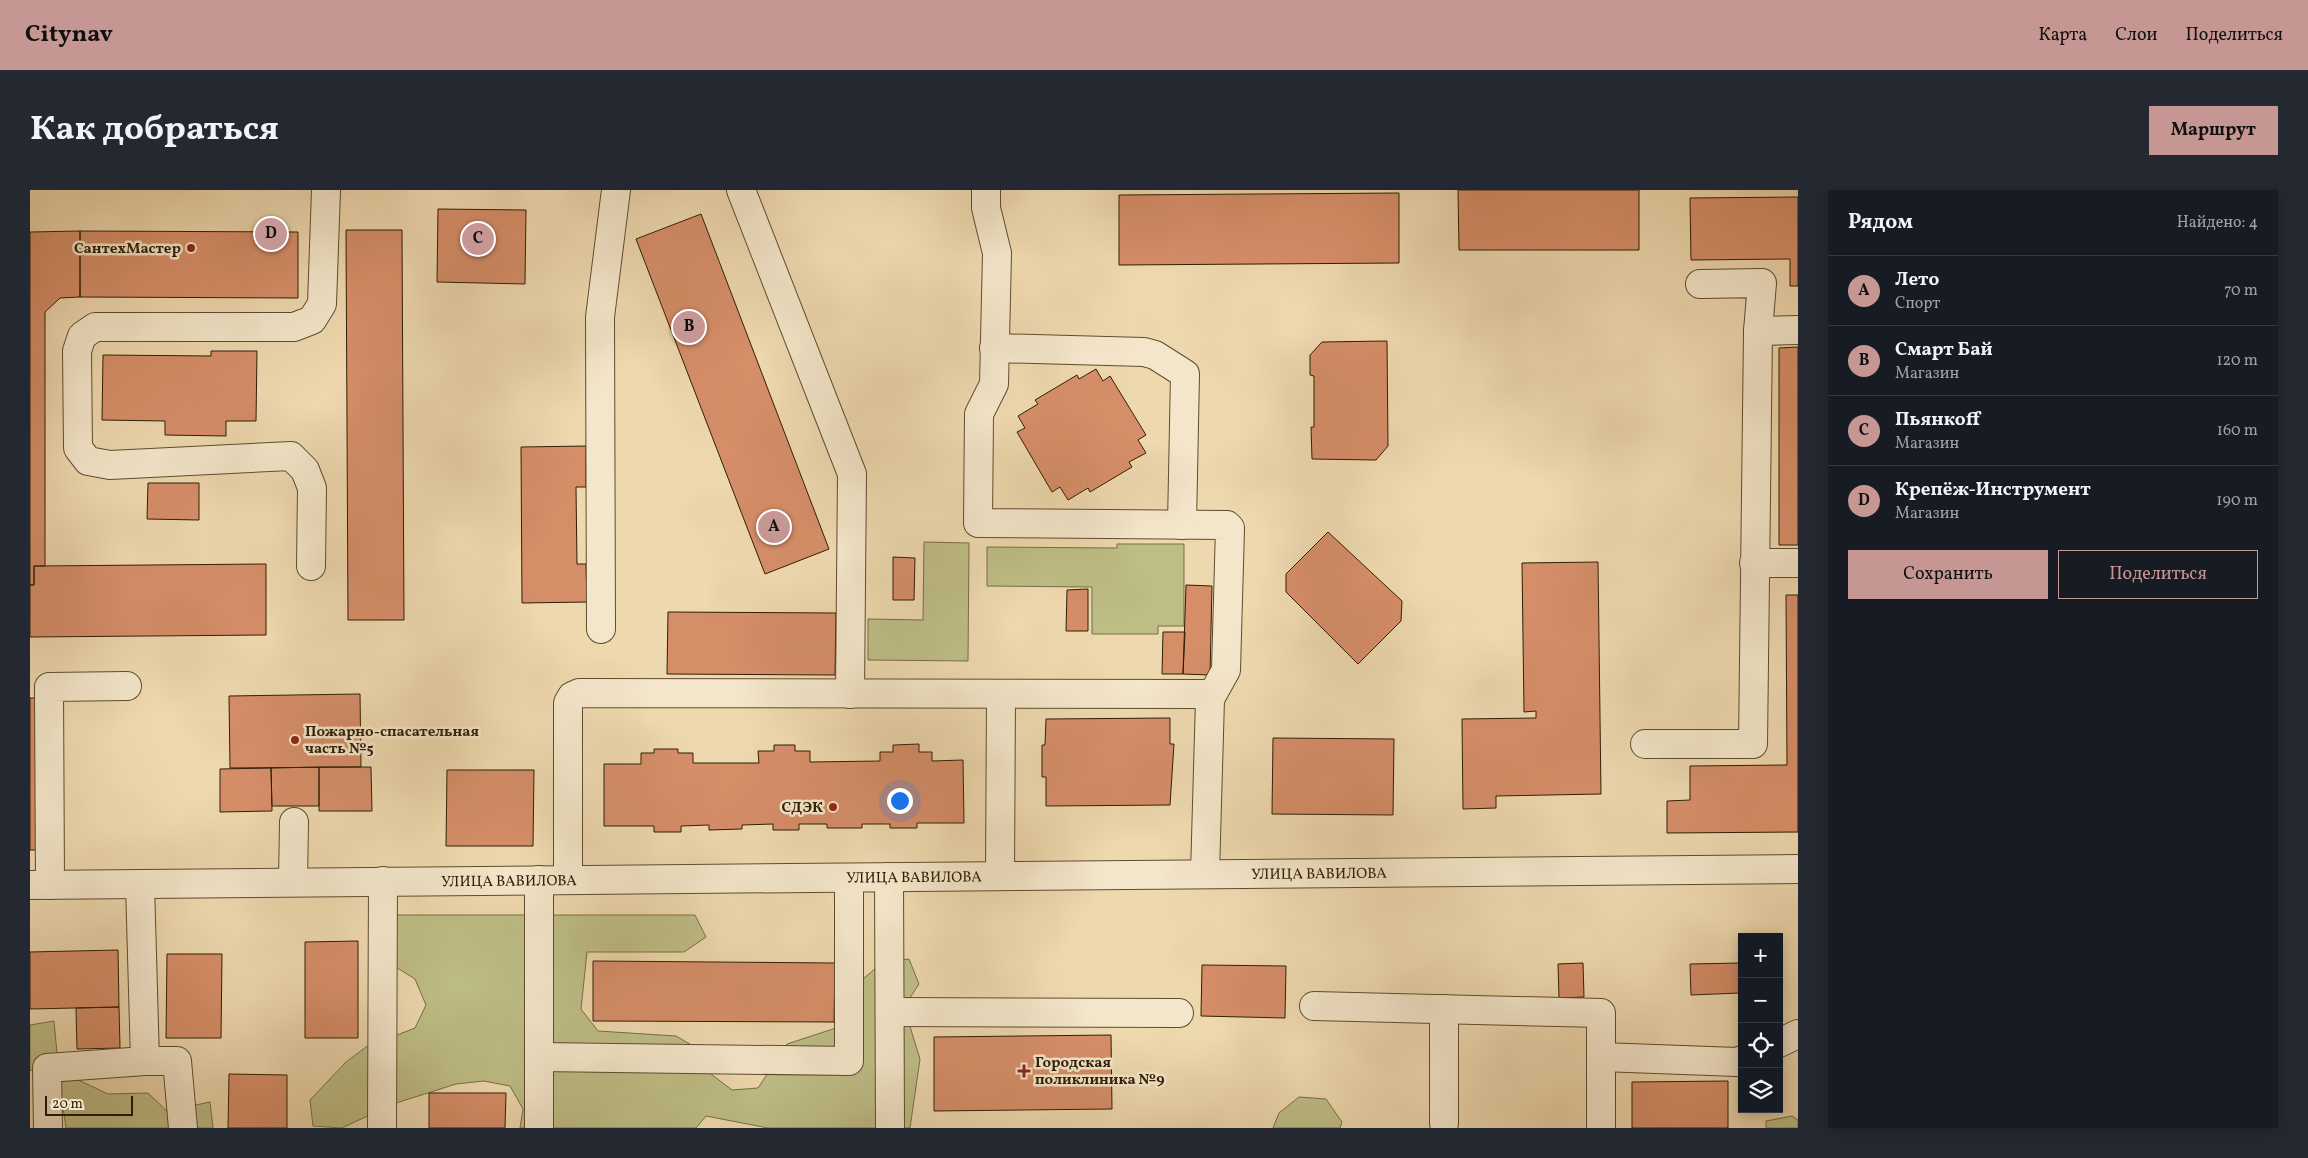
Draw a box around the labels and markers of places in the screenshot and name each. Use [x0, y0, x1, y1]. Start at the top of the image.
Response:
pin: D [255, 215, 287, 253]
pin: C [462, 220, 494, 258]
place label: СантехМастер [74, 239, 181, 260]
marker: СантехМастер [185, 242, 197, 254]
pin: B [673, 308, 705, 346]
pin: A [758, 508, 790, 546]
place label: Пожарно-спасательная часть №5 [305, 722, 479, 760]
marker: Пожарно-спасательная часть №5 [289, 734, 301, 746]
place label: СДЭК [782, 798, 823, 819]
marker: СДЭК [827, 801, 839, 813]
place label: Городская поликлиника №9 [1035, 1053, 1164, 1091]
marker: Городская поликлиника №9 [1017, 1064, 1031, 1078]

